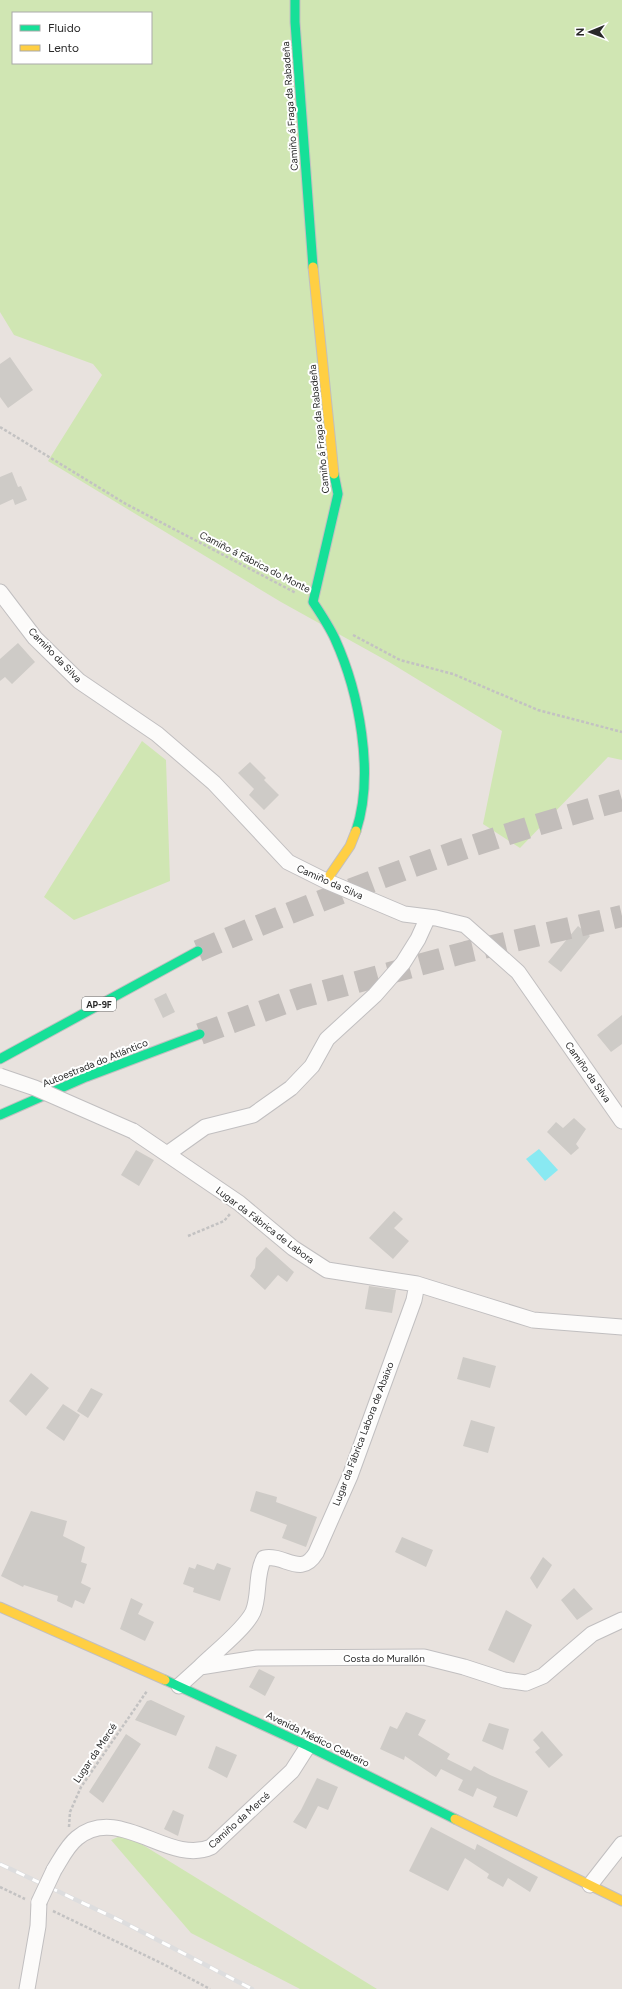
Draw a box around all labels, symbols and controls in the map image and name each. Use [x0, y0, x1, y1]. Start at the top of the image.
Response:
legend [12, 12, 152, 64]
north arrow [570, 12, 610, 52]
text: Fluido [48, 21, 81, 35]
text: N [574, 28, 587, 37]
text: Lento [48, 41, 79, 55]
street label: Camiño á Fraga da Rabadeña [279, 41, 301, 171]
street label: Camiño á Fraga da Rabadeña [306, 364, 332, 494]
street label: Camiño á Fábrica do Monte [197, 528, 313, 596]
street label: Camiño da Silva [26, 625, 84, 685]
street label: Camiño da Silva [295, 862, 365, 902]
road number: AP-9F [82, 997, 116, 1011]
street label: Autoestrada do Atlántico [40, 1036, 150, 1090]
street label: Camiño da Silva [562, 1039, 614, 1105]
street label: Lugar da Fábrica de Labora [213, 1184, 317, 1266]
street label: Lugar da Fábrica Labora de Abaixo [329, 1360, 397, 1508]
street label: Costa do Murallón [343, 1652, 425, 1665]
street label: Avenida Médico Cebreiro [264, 1708, 372, 1770]
street label: Lugar da Mercé [70, 1720, 120, 1785]
street label: Camiño da Mercé [205, 1789, 273, 1851]

